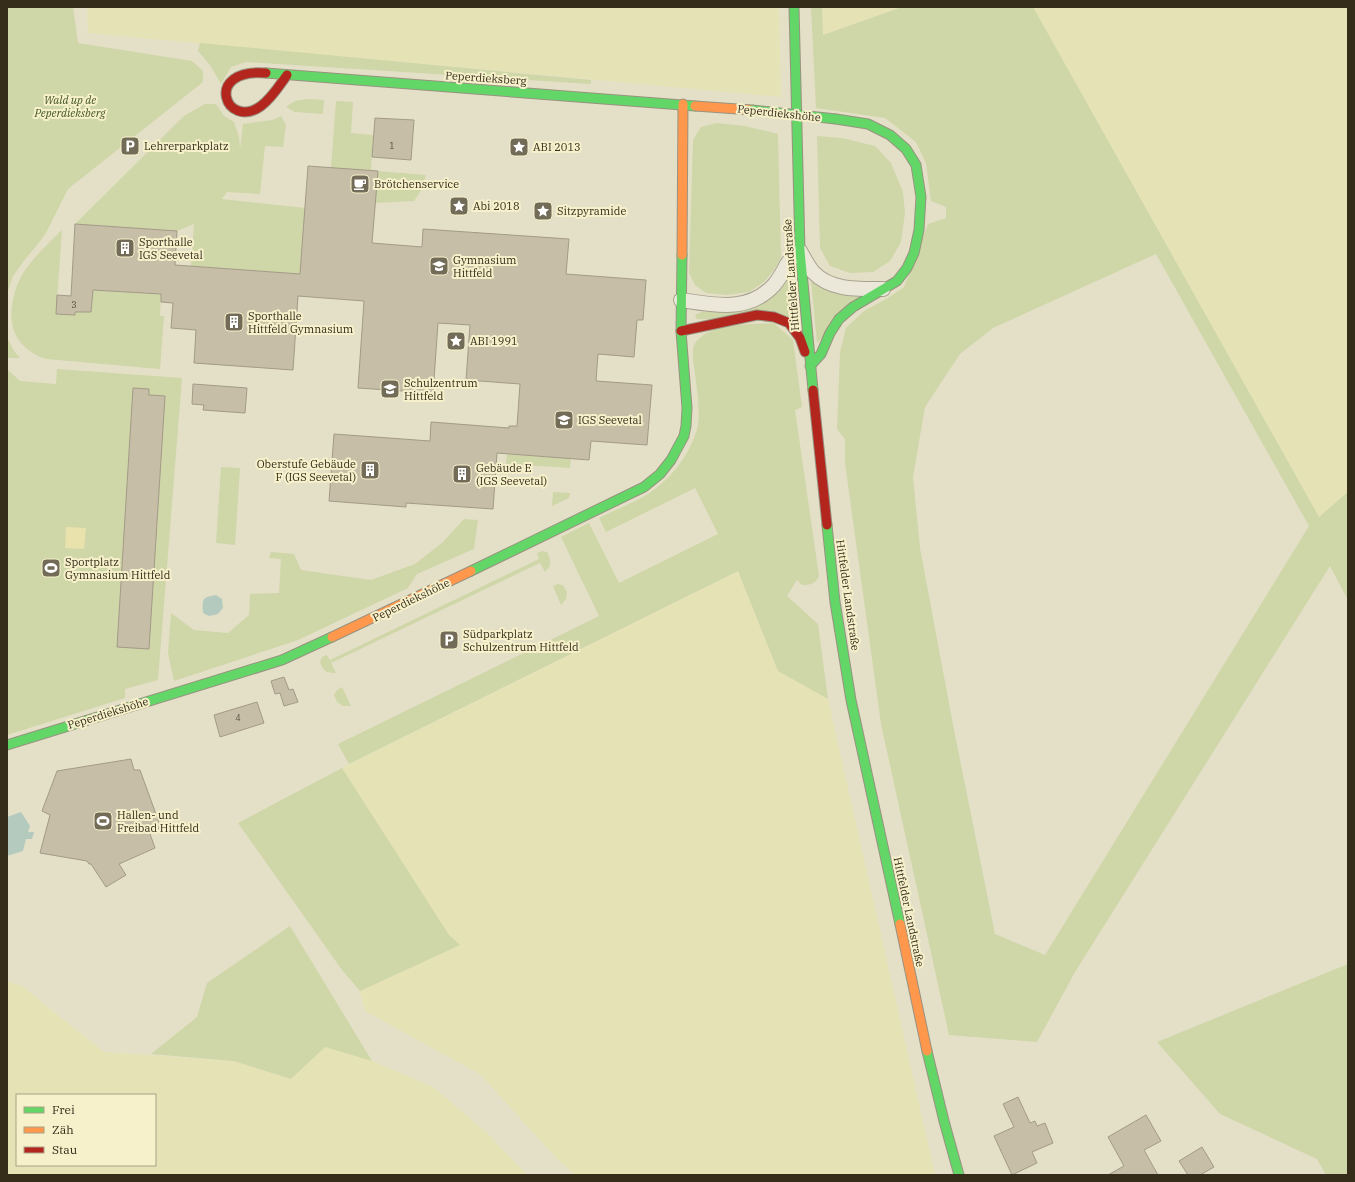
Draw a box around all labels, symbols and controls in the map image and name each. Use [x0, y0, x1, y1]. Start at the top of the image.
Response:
street label: Peperdieksberg [445, 68, 527, 88]
park label: Wald up de Peperdieksberg [33, 93, 106, 120]
street label: Peperdiekshöhe [737, 102, 822, 124]
parking icon: Lehrerparkplatz [119, 135, 141, 157]
place icon: ABI 2013 [508, 136, 530, 158]
place label: Lehrerparkplatz [144, 139, 229, 153]
house number: 1 [389, 140, 395, 151]
place label: ABI 2013 [533, 140, 581, 154]
cafe icon: Brötchenservice [349, 173, 371, 195]
place label: Brötchenservice [374, 177, 459, 191]
place icon: Abi 2018 [448, 195, 470, 217]
place label: Abi 2018 [473, 199, 520, 213]
place icon: Sitzpyramide [532, 200, 554, 222]
place label: Sitzpyramide [557, 204, 627, 218]
street label: Hittfelder Landstraße [780, 219, 802, 331]
place label: Sporthalle IGS Seevetal [139, 235, 203, 262]
building icon: Sporthalle IGS Seevetal [114, 237, 136, 259]
place label: Gymnasium Hittfeld [453, 253, 517, 280]
school or university icon: Gymnasium Hittfeld [428, 255, 450, 277]
house number: 3 [71, 299, 77, 310]
place label: Sporthalle Hittfeld Gymnasium [248, 309, 354, 336]
building icon: Sporthalle Hittfeld Gymnasium [223, 311, 245, 333]
place icon: ABI 1991 [445, 330, 467, 352]
place label: ABI 1991 [470, 334, 518, 348]
place label: Schulzentrum Hittfeld [404, 376, 478, 403]
school or university icon: Schulzentrum Hittfeld [379, 378, 401, 400]
school or university icon: IGS Seevetal [553, 409, 575, 431]
place label: IGS Seevetal [578, 413, 642, 427]
place label: Oberstufe Gebäude F (IGS Seevetal) [257, 457, 356, 484]
building icon: Oberstufe Gebäude F (IGS Seevetal) [359, 459, 381, 481]
place label: Gebäude E (IGS Seevetal) [476, 461, 547, 488]
building icon: Gebäude E (IGS Seevetal) [451, 463, 473, 485]
street label: Hittfelder Landstraße [833, 539, 863, 651]
place label: Sportplatz Gymnasium Hittfeld [65, 555, 171, 582]
sports icon: Sportplatz Gymnasium Hittfeld [40, 557, 62, 579]
street label: Peperdiekshöhe [370, 575, 452, 625]
place label: Südparkplatz Schulzentrum Hittfeld [463, 627, 579, 654]
parking icon: Südparkplatz Schulzentrum Hittfeld [438, 629, 460, 651]
street label: Peperdiekshöhe [66, 694, 150, 732]
house number: 4 [235, 712, 241, 723]
place label: Hallen- und Freibad Hittfeld [117, 808, 199, 835]
sports icon: Hallen- und Freibad Hittfeld [92, 810, 114, 832]
street label: Hittfelder Landstraße [891, 856, 928, 968]
legend [16, 1094, 156, 1166]
text: Frei [52, 1102, 75, 1117]
text: Zäh [52, 1122, 74, 1137]
text: Stau [52, 1142, 78, 1157]

